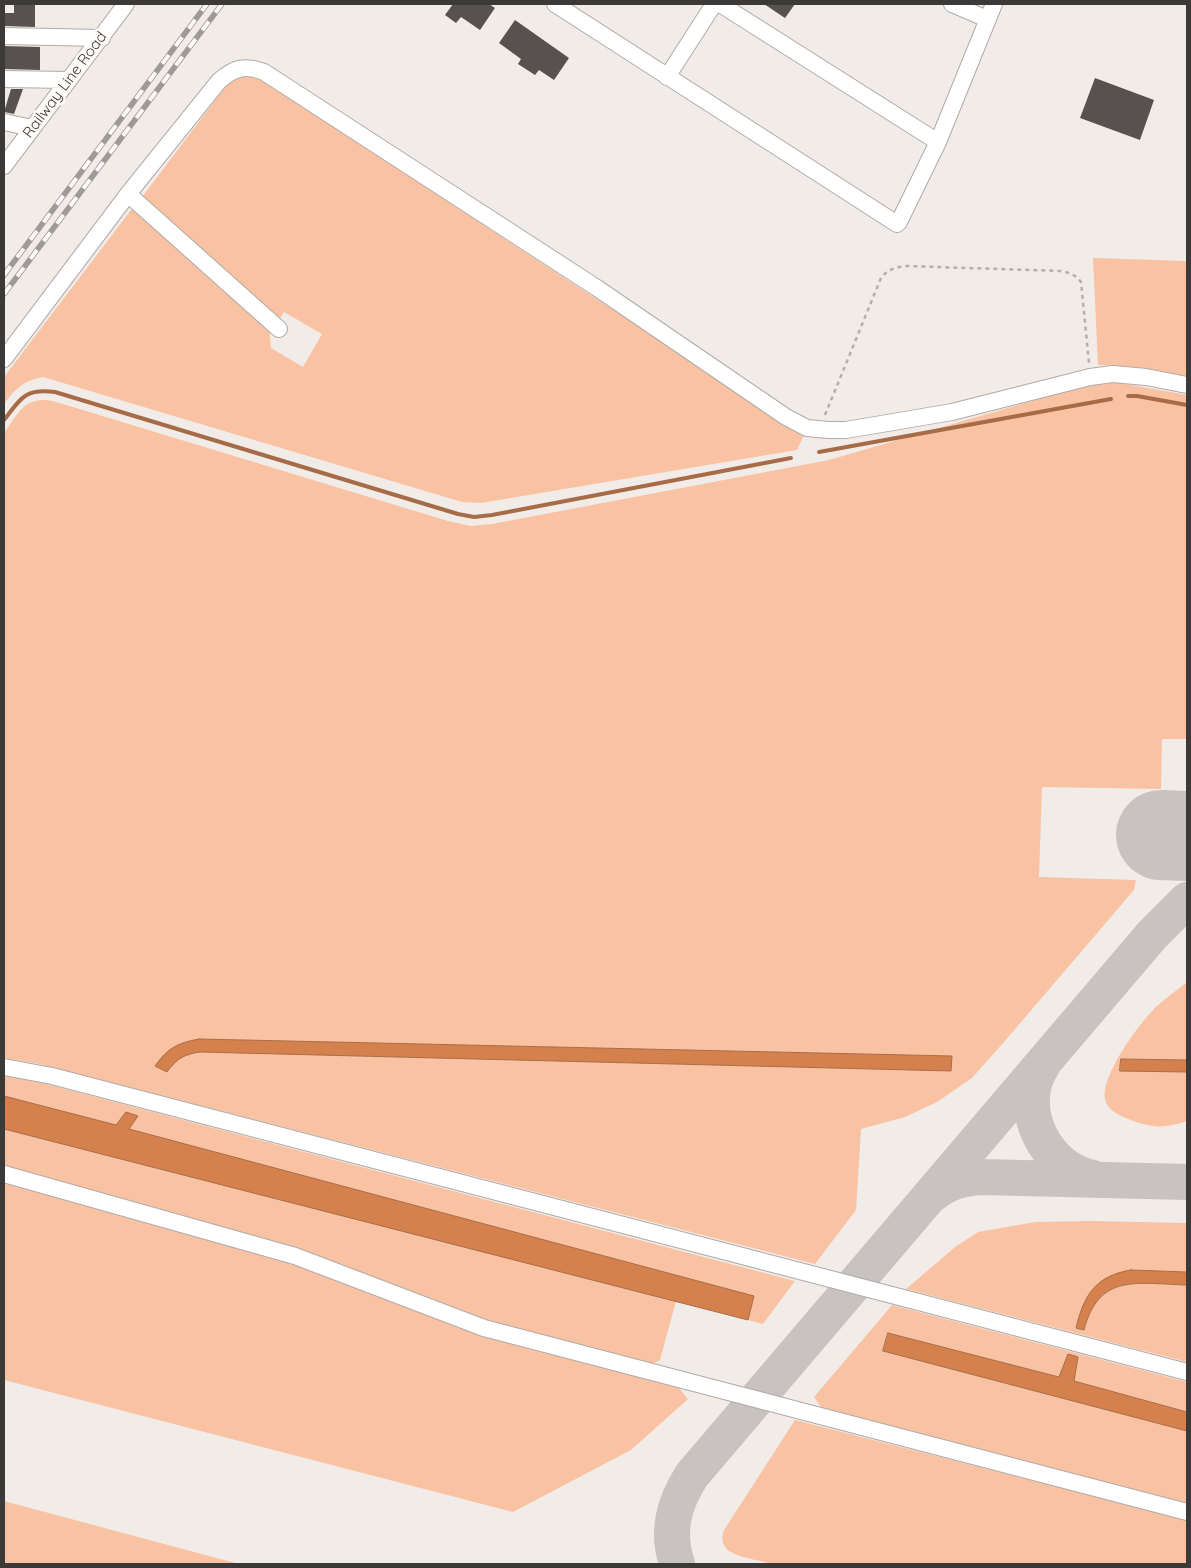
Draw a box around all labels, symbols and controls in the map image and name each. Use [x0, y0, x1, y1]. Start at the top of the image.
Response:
street label: Railway Line Road [19, 28, 111, 142]

